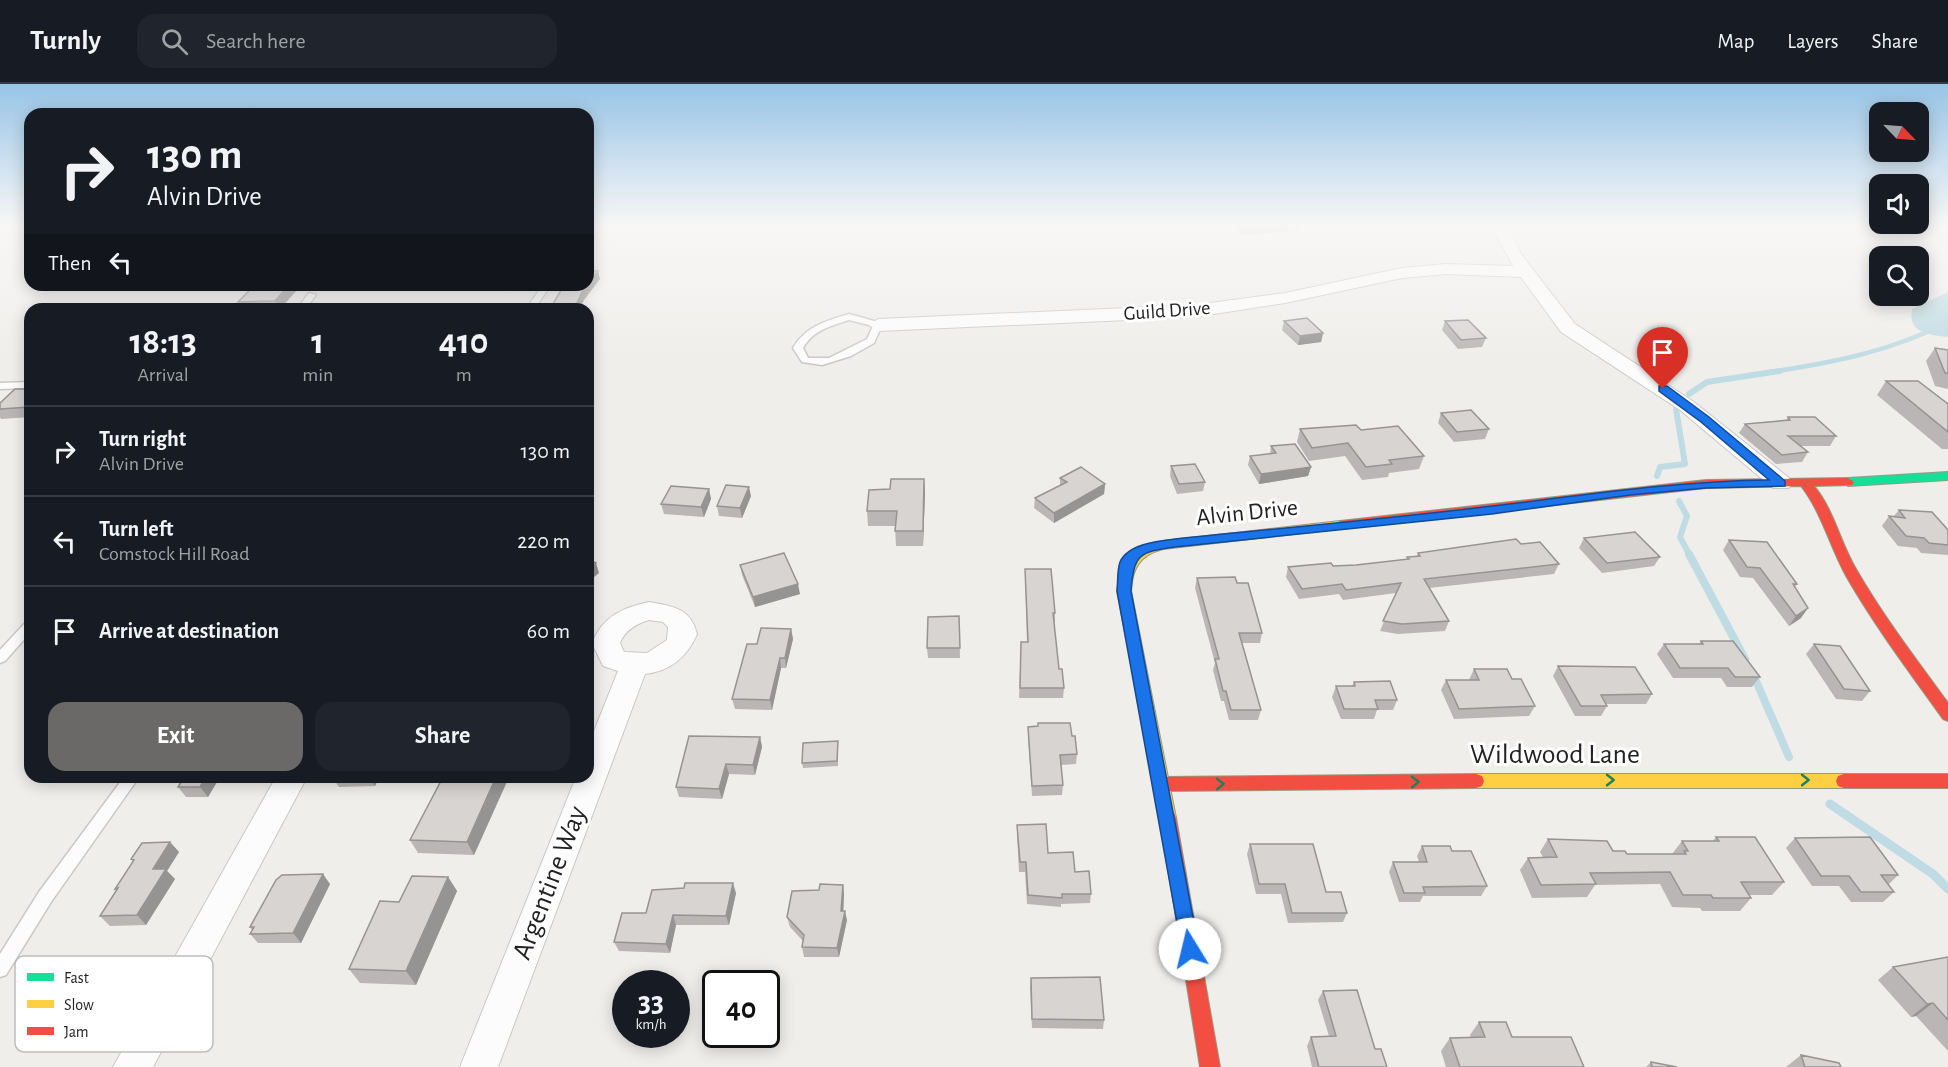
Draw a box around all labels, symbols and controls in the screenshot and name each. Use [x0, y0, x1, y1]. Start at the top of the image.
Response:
search box [137, 14, 557, 68]
icon: search [158, 25, 191, 58]
text: Turnly [30, 27, 101, 55]
text: Search here [206, 30, 306, 52]
text: Map [1718, 31, 1754, 52]
text: Layers [1787, 31, 1838, 52]
text: Share [1871, 31, 1918, 52]
north arrow [1869, 102, 1929, 162]
map controls [1869, 102, 1929, 306]
icon: right [48, 132, 126, 210]
text: 130 m [147, 134, 242, 176]
button: sound [1869, 174, 1929, 234]
text: Alvin Drive [147, 183, 262, 210]
icon: left [104, 246, 137, 279]
button: search [1869, 246, 1929, 306]
text: Then [48, 252, 92, 274]
street label: Guild Drive [1123, 298, 1211, 324]
text: 18:13 [129, 324, 197, 360]
text: 1 [311, 324, 324, 360]
text: 410 [439, 324, 489, 360]
pin [1637, 327, 1688, 389]
icon: arrive [1646, 336, 1679, 369]
text: Arrival [137, 365, 189, 385]
text: min [302, 365, 333, 385]
text: m [456, 365, 472, 385]
text: Turn right [99, 428, 186, 450]
icon: right [48, 435, 81, 468]
text: 130 m [521, 440, 570, 462]
text: Alvin Drive [99, 454, 184, 474]
street label: Alvin Drive [1195, 496, 1299, 530]
text: Turn left [99, 518, 173, 540]
icon: left [48, 525, 81, 558]
text: 220 m [517, 530, 570, 552]
text: Comstock Hill Road [99, 544, 250, 564]
icon: arrive [48, 615, 81, 648]
text: Arrive at destination [99, 620, 279, 642]
text: 60 m [527, 620, 570, 642]
button: Exit [48, 702, 303, 771]
button: Share [315, 702, 570, 771]
street label: Wildwood Lane [1470, 741, 1640, 769]
one-way arrow [1606, 774, 1615, 786]
one-way arrow [1801, 774, 1810, 786]
one-way arrow [1411, 776, 1420, 788]
one-way arrow [1216, 778, 1225, 790]
street label: Argentine Way [508, 802, 592, 963]
position arrow [1158, 917, 1222, 981]
legend [15, 956, 213, 1052]
text: Fast [64, 970, 89, 986]
speed limit sign: 40 [702, 970, 780, 1048]
text: 33 [638, 987, 664, 1017]
text: Slow [64, 997, 94, 1013]
text: km/h [636, 1017, 666, 1032]
text: Jam [64, 1024, 89, 1040]

